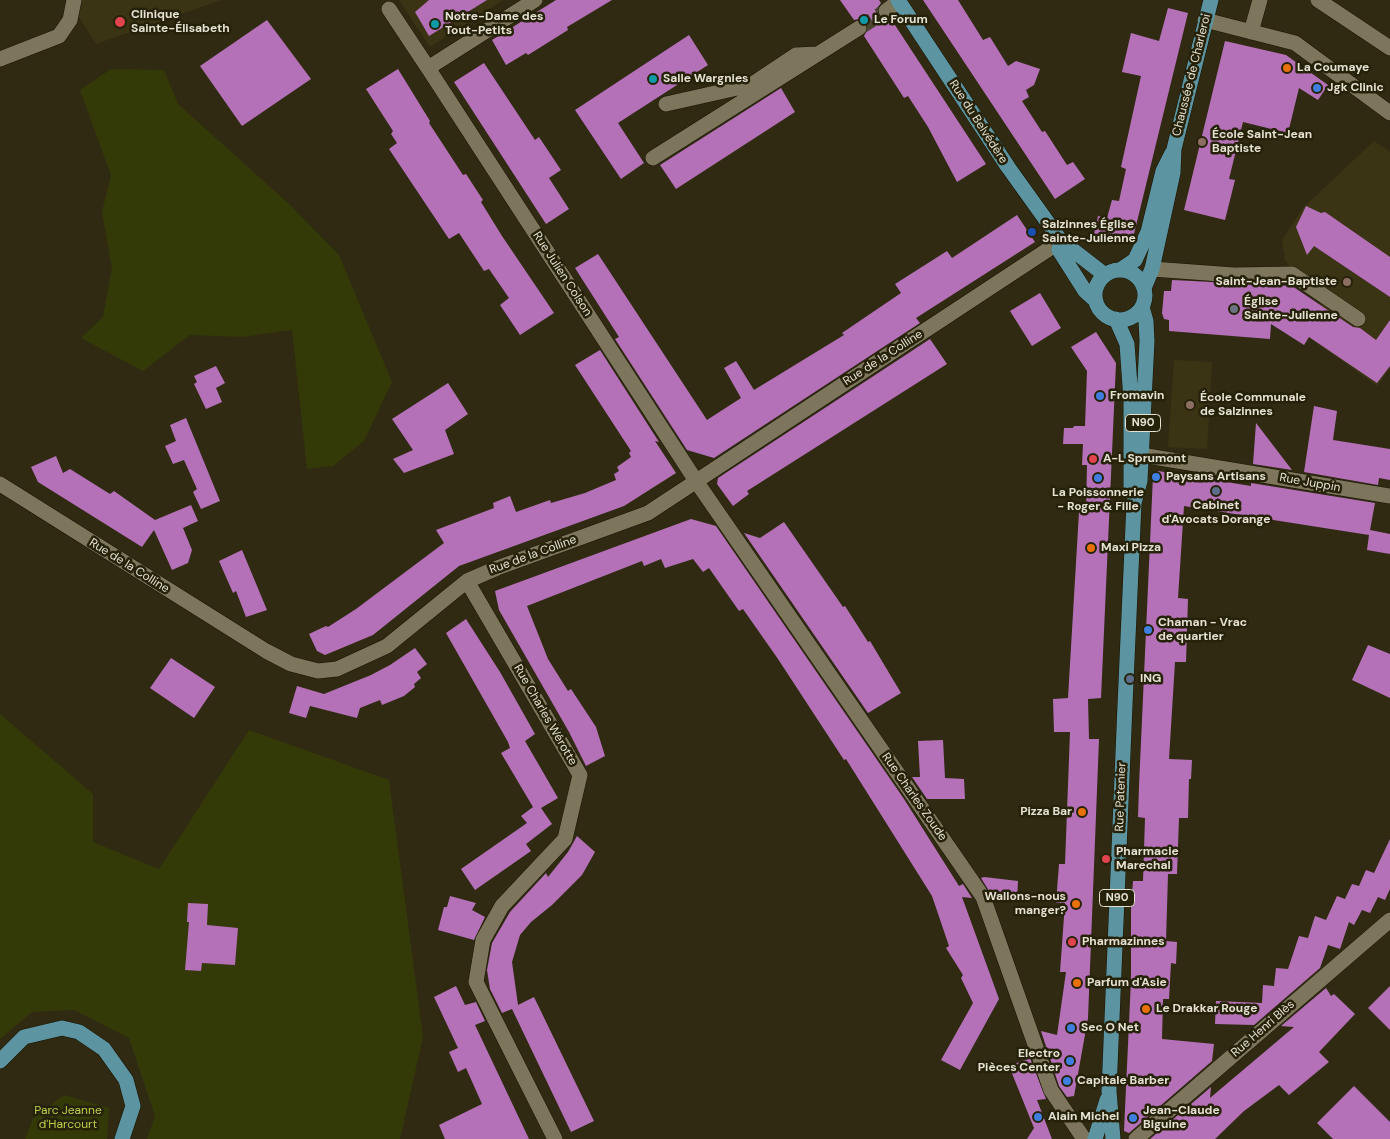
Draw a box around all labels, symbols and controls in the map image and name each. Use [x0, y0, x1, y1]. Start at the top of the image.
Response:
place label: Clinique Sainte-Élisabeth [131, 8, 230, 36]
place label: Notre-Dame des Tout-Petits [445, 10, 543, 38]
street label: Chaussée de Charleroi [1170, 12, 1214, 138]
place label: Le Forum [874, 13, 928, 27]
marker: Le Forum [858, 14, 870, 26]
marker: Clinique Sainte-Élisabeth [113, 15, 127, 29]
marker: Notre-Dame des Tout-Petits [429, 18, 441, 30]
place label: La Coumaye [1297, 61, 1369, 75]
marker: La Coumaye [1281, 62, 1293, 74]
place label: Salle Wargnies [663, 72, 748, 86]
marker: Salle Wargnies [647, 73, 659, 85]
street label: Rue du Belvédère [946, 78, 1010, 166]
place label: Jgk Clinic [1327, 81, 1384, 95]
marker: Jgk Clinic [1311, 82, 1323, 94]
place label: École Saint-Jean Baptiste [1212, 128, 1312, 156]
marker: École Saint-Jean Baptiste [1196, 136, 1208, 148]
place label: Salzinnes Église Sainte-Julienne [1042, 218, 1136, 246]
marker: Salzinnes Église Sainte-Julienne [1026, 226, 1038, 238]
street label: Rue Julien Colson [529, 229, 595, 319]
place label: Saint-Jean-Baptiste [1216, 275, 1337, 289]
marker: Saint-Jean-Baptiste [1341, 276, 1353, 288]
place label: Église Sainte-Julienne [1244, 295, 1338, 323]
marker: Église Sainte-Julienne [1228, 303, 1240, 315]
street label: Rue de la Colline [841, 327, 925, 389]
place label: Fromavin [1110, 389, 1164, 403]
marker: Fromavin [1094, 390, 1106, 402]
place label: École Communale de Salzinnes [1200, 391, 1306, 419]
marker: École Communale de Salzinnes [1184, 399, 1196, 411]
road number: N90 [1126, 414, 1160, 432]
place label: A-L Sprumont [1103, 452, 1186, 466]
marker: A-L Sprumont [1087, 453, 1099, 465]
place label: Paysans Artisans [1166, 470, 1266, 484]
marker: Paysans Artisans [1150, 471, 1162, 483]
street label: Rue Juppin [1278, 471, 1342, 495]
marker: La Poissonnerie - Roger & Fille [1092, 472, 1104, 484]
marker: Cabinet d'Avocats Dorange [1210, 485, 1222, 497]
place label: La Poissonnerie - Roger & Fille [1052, 486, 1144, 514]
place label: Cabinet d'Avocats Dorange [1161, 499, 1271, 527]
street label: Rue de la Colline [488, 533, 578, 577]
street label: Rue de la Colline [86, 536, 172, 596]
place label: Maxi Pizza [1101, 541, 1161, 555]
marker: Maxi Pizza [1085, 542, 1097, 554]
place label: Chaman - Vrac de quartier [1158, 616, 1247, 644]
marker: Chaman - Vrac de quartier [1142, 624, 1154, 636]
street label: Rue Charles Wérotte [510, 662, 580, 768]
place label: ING [1140, 672, 1161, 686]
marker: ING [1124, 673, 1136, 685]
street label: Rue Charles Zoude [878, 750, 950, 844]
street label: Rue Patenier [1113, 762, 1129, 832]
place label: Pizza Bar [1020, 805, 1072, 819]
marker: Pizza Bar [1076, 806, 1088, 818]
place label: Pharmacie Marechal [1116, 845, 1179, 873]
marker: Pharmacie Marechal [1100, 853, 1112, 865]
place label: Wallons-nous manger? [985, 890, 1066, 918]
road number: N90 [1100, 890, 1134, 906]
marker: Wallons-nous manger? [1070, 898, 1082, 910]
place label: Pharmazinnes [1082, 935, 1165, 949]
marker: Pharmazinnes [1066, 936, 1078, 948]
place label: Parfum d'Asie [1087, 976, 1167, 990]
marker: Parfum d'Asie [1071, 977, 1083, 989]
street label: Rue Henri Blès [1228, 998, 1298, 1060]
place label: Le Drakkar Rouge [1156, 1002, 1257, 1016]
marker: Le Drakkar Rouge [1140, 1003, 1152, 1015]
place label: Sec O Net [1081, 1021, 1139, 1035]
marker: Sec O Net [1065, 1022, 1077, 1034]
place label: Electro Pièces Center [978, 1047, 1060, 1075]
marker: Electro Pièces Center [1064, 1055, 1076, 1067]
place label: Capitale Barber [1077, 1074, 1169, 1088]
marker: Capitale Barber [1061, 1075, 1073, 1087]
park label: Parc Jeanne d'Harcourt [34, 1104, 102, 1132]
place label: Jean-Claude Biguine [1143, 1104, 1220, 1132]
place label: Alain Michel [1048, 1110, 1119, 1124]
marker: Alain Michel [1032, 1111, 1044, 1123]
marker: Jean-Claude Biguine [1127, 1112, 1139, 1124]

